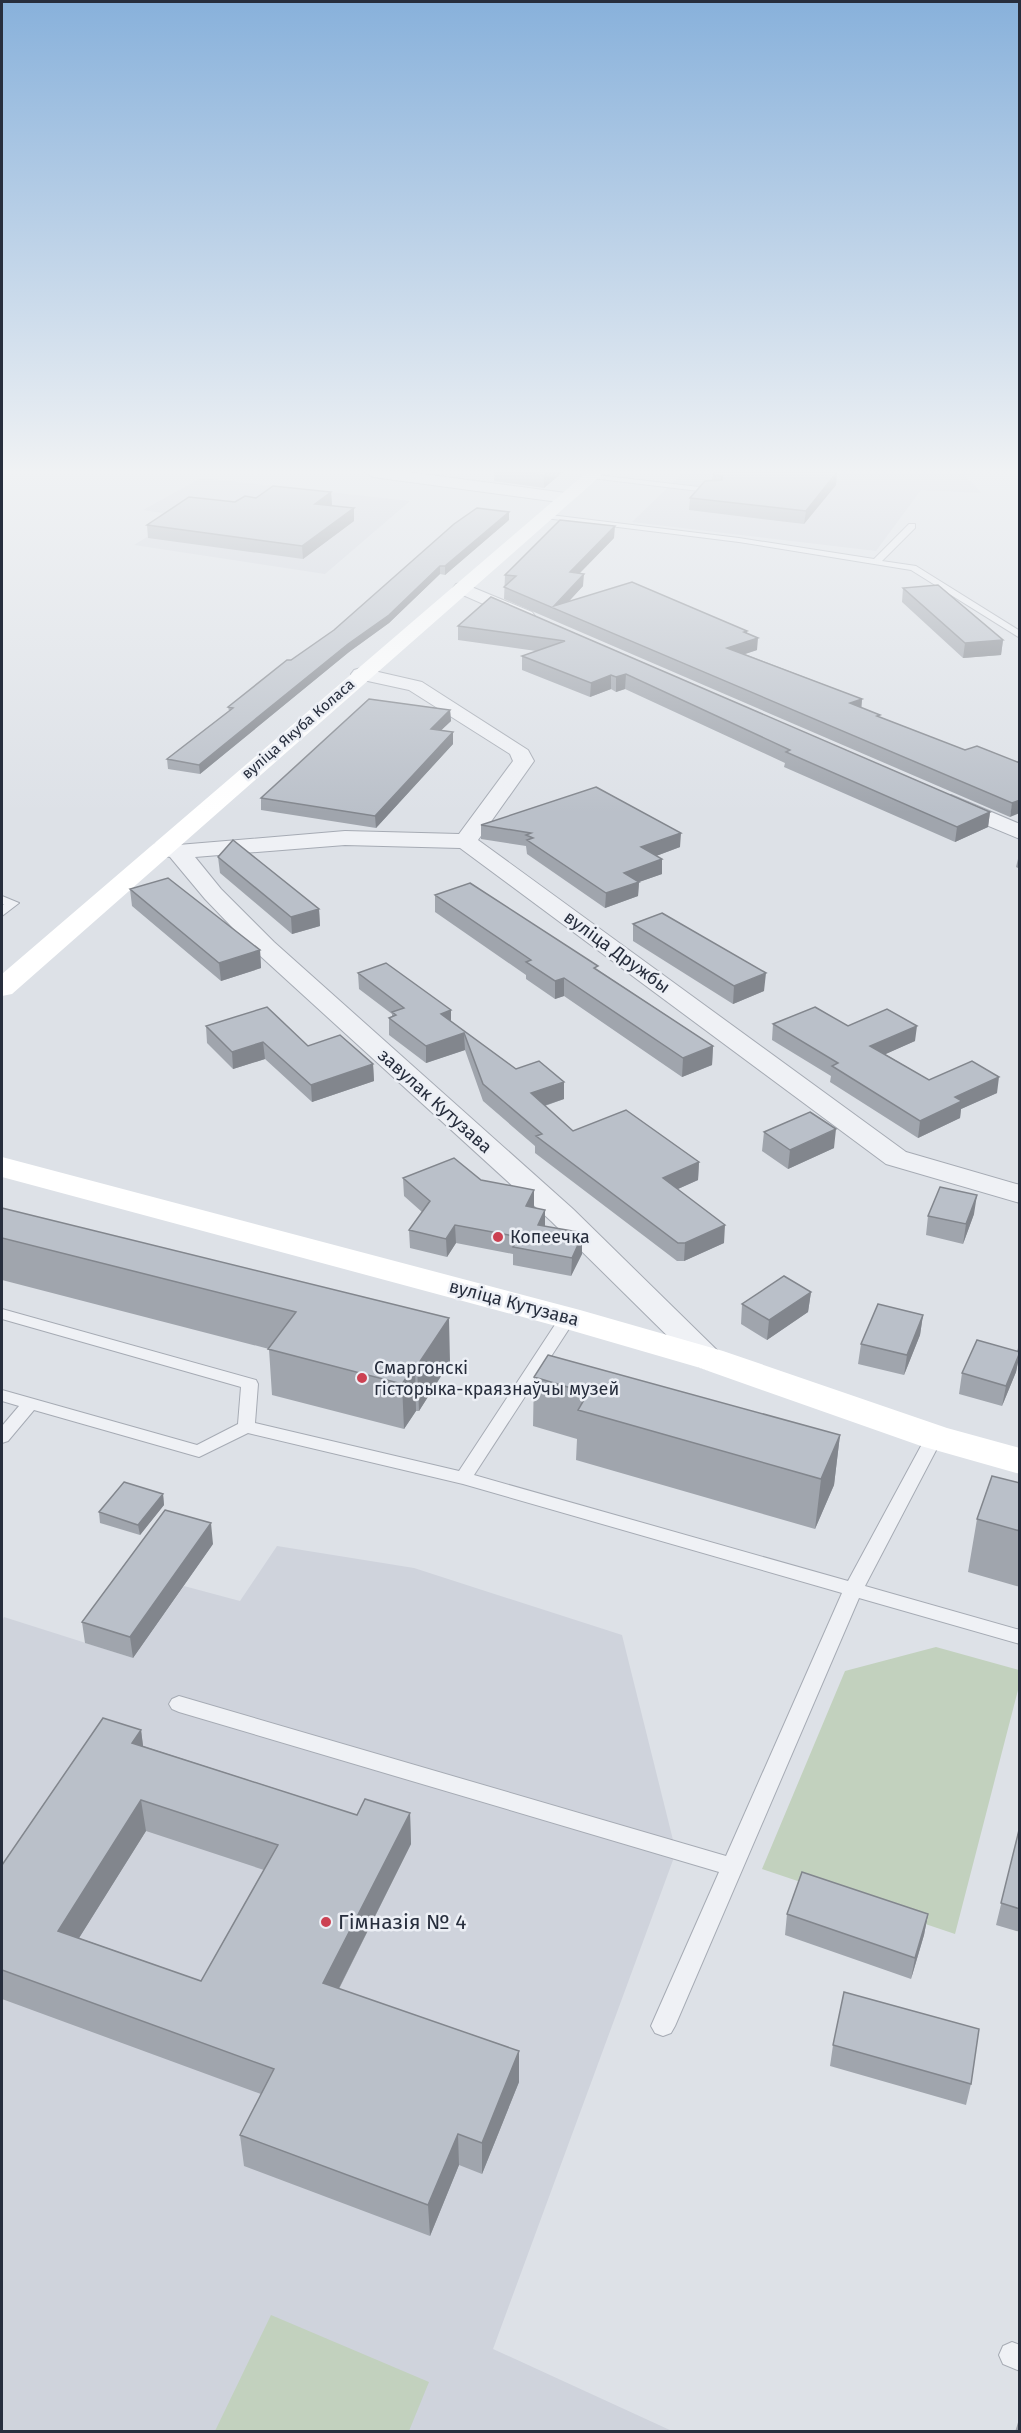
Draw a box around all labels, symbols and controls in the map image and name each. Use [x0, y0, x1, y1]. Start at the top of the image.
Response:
street label: вуліца Якуба Коласа [238, 675, 358, 783]
street label: вуліца Дружбы [560, 906, 674, 998]
street label: завулак Кутузава [373, 1044, 497, 1158]
place label: Копеечка [510, 1226, 590, 1248]
marker: Копеечка [491, 1230, 505, 1244]
street label: вуліца Кутузава [447, 1275, 581, 1331]
place label: Смаргонскі гісторыка-краязнаўчы музей [374, 1357, 619, 1400]
marker: Смаргонскі гісторыка-краязнаўчы музей [355, 1371, 369, 1385]
place label: Гімназія № 4 [338, 1909, 466, 1935]
marker: Гімназія № 4 [319, 1915, 333, 1929]

